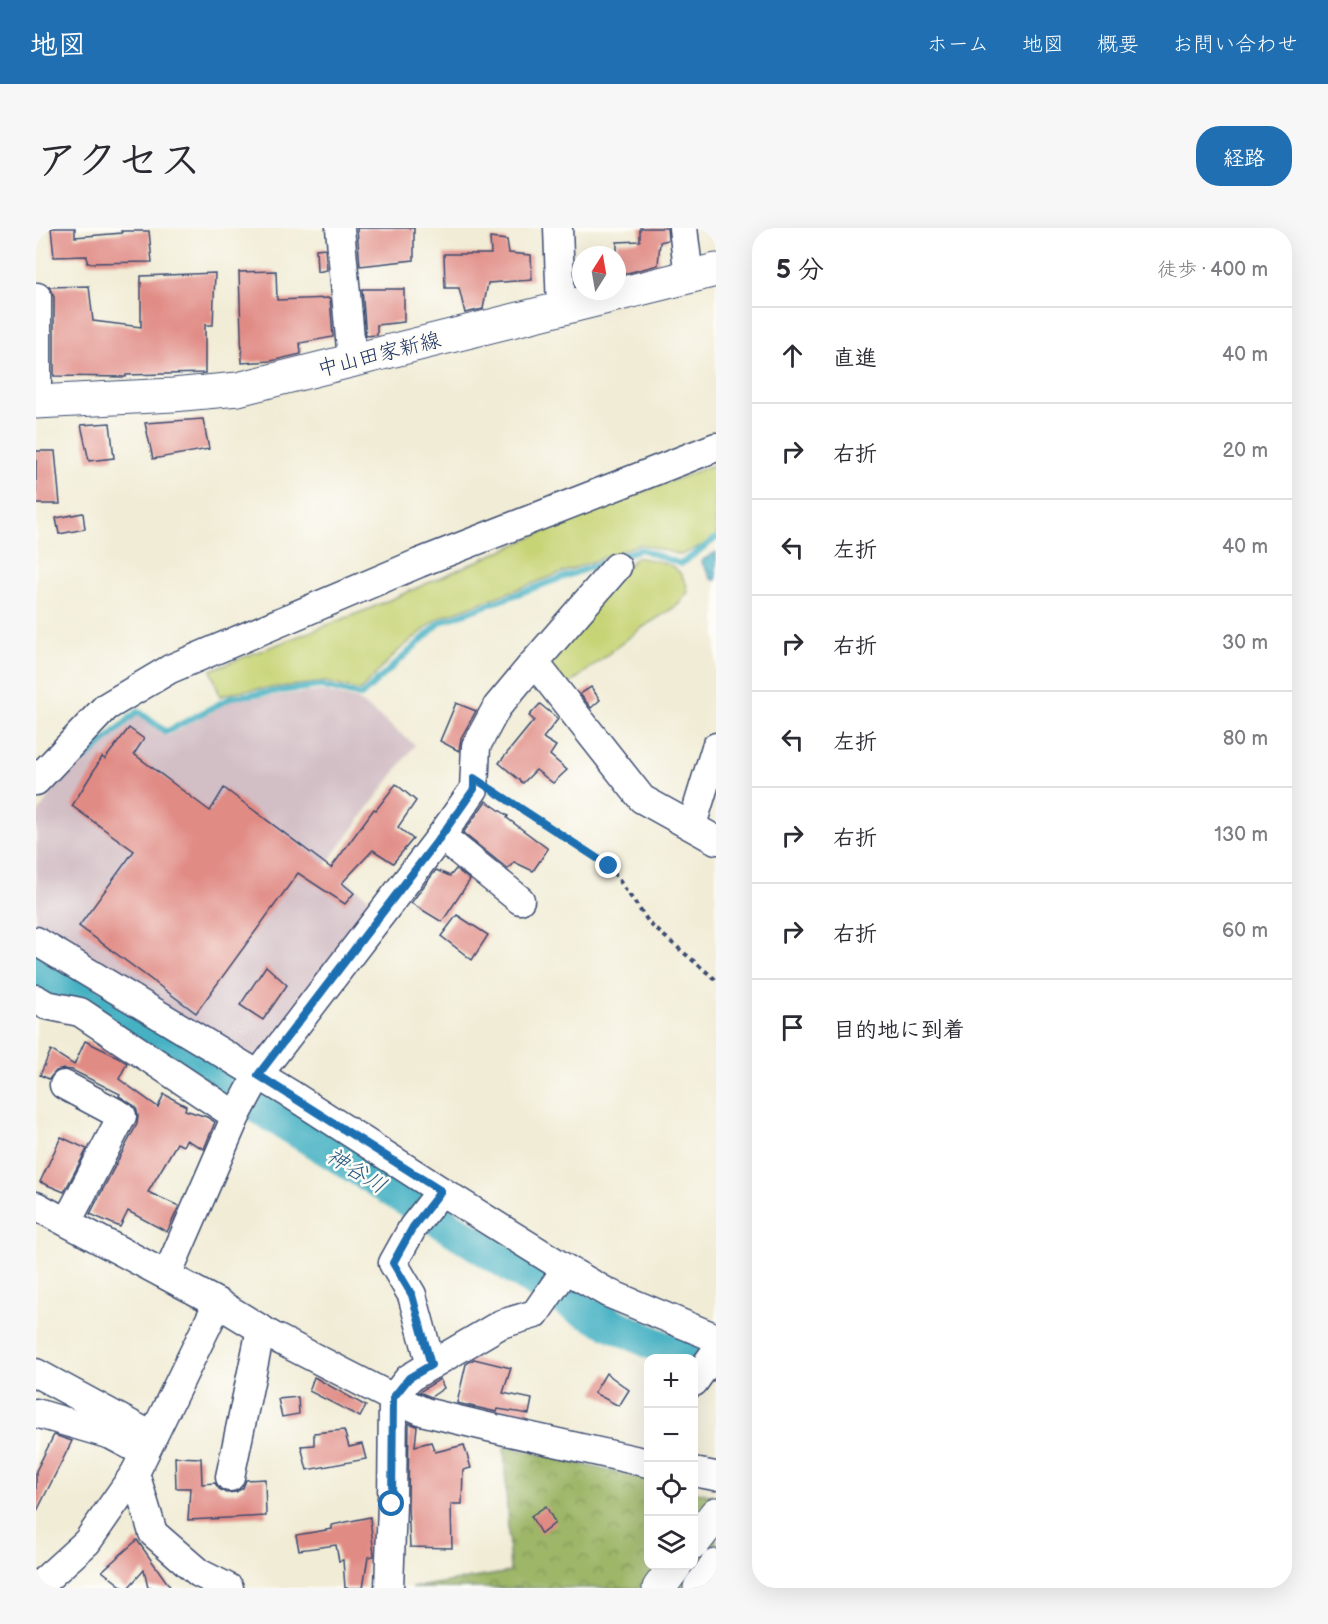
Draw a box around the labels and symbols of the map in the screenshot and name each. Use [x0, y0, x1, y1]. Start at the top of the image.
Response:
north arrow [572, 246, 626, 300]
street label: 中山田家新線 [315, 327, 443, 382]
route end [595, 852, 621, 878]
water label: 神谷川 [321, 1142, 391, 1200]
route start [378, 1490, 404, 1516]

